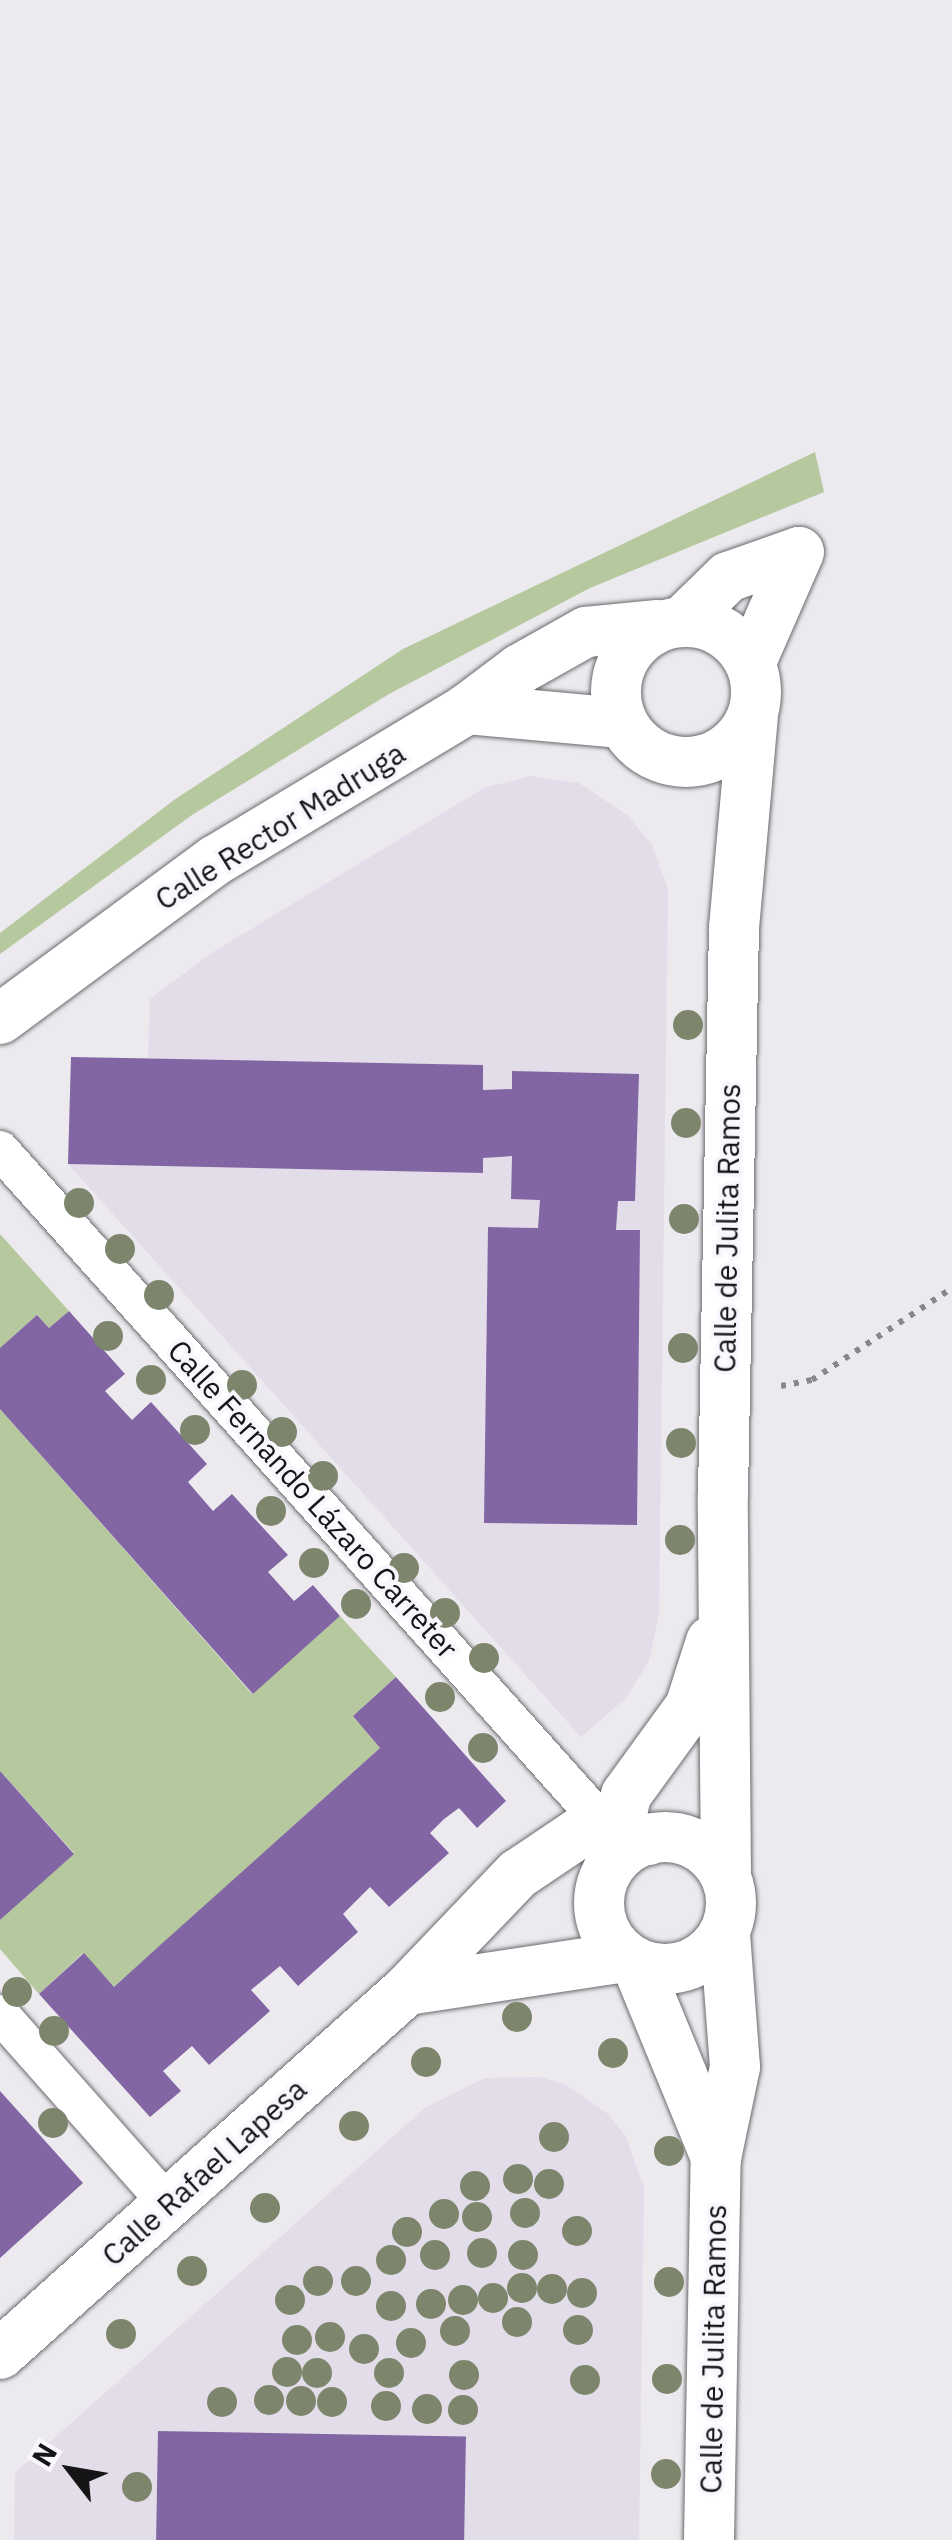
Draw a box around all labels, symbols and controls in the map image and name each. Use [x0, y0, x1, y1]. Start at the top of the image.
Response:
street label: Calle Rector Madruga [149, 735, 411, 917]
street label: Calle de Julita Ramos [706, 1083, 748, 1373]
street label: Calle Fernando Lázaro Carreter [161, 1332, 465, 1666]
street label: Calle Rafael Lapesa [95, 2071, 313, 2273]
street label: Calle de Julita Ramos [692, 2204, 734, 2494]
north arrow [20, 2420, 120, 2520]
text: N [23, 2436, 65, 2473]

